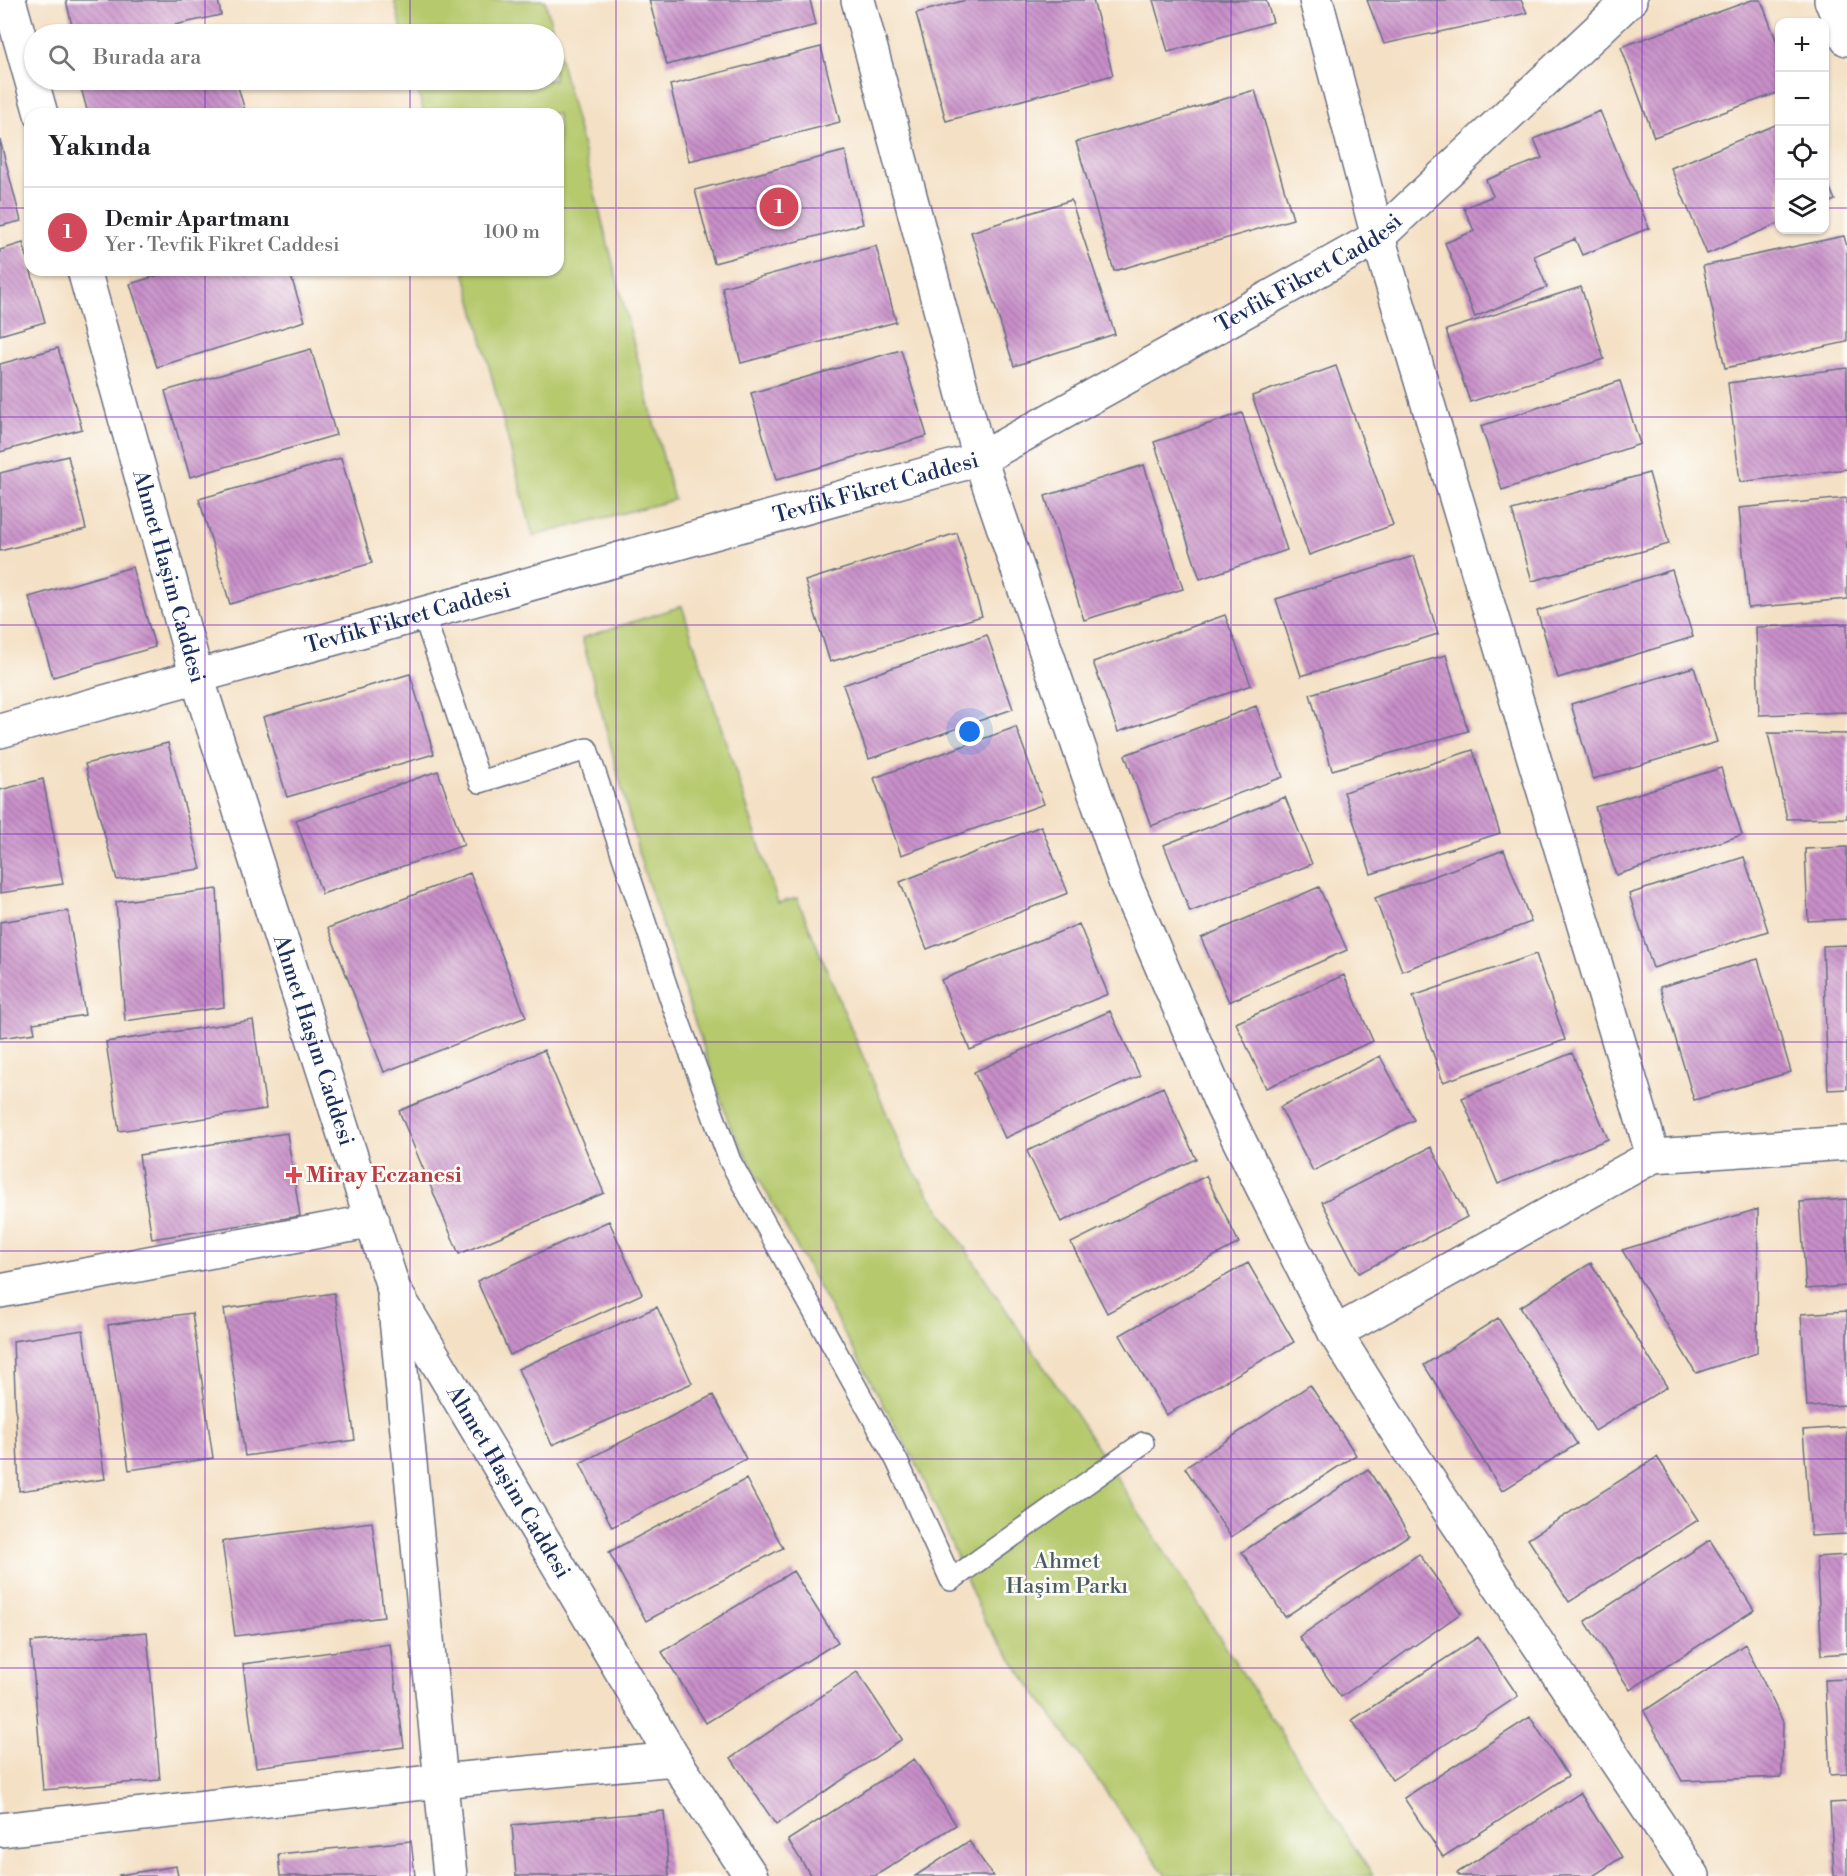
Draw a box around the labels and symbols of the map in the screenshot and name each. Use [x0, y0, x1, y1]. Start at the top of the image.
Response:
pin: 1 [760, 184, 798, 230]
street label: Tevfik Fikret Caddesi [1211, 208, 1408, 338]
street label: Tevfik Fikret Caddesi [770, 447, 982, 529]
street label: Ahmet Haşim Caddesi [126, 466, 212, 686]
street label: Tevfik Fikret Caddesi [302, 577, 513, 659]
your location [955, 717, 984, 746]
street label: Ahmet Haşim Caddesi [267, 931, 360, 1149]
place label: Miray Eczanesi [306, 1162, 462, 1189]
marker: Miray Eczanesi [287, 1168, 301, 1182]
street label: Ahmet Haşim Caddesi [440, 1380, 577, 1583]
park label: Ahmet Haşim Parkı [1006, 1548, 1128, 1600]

